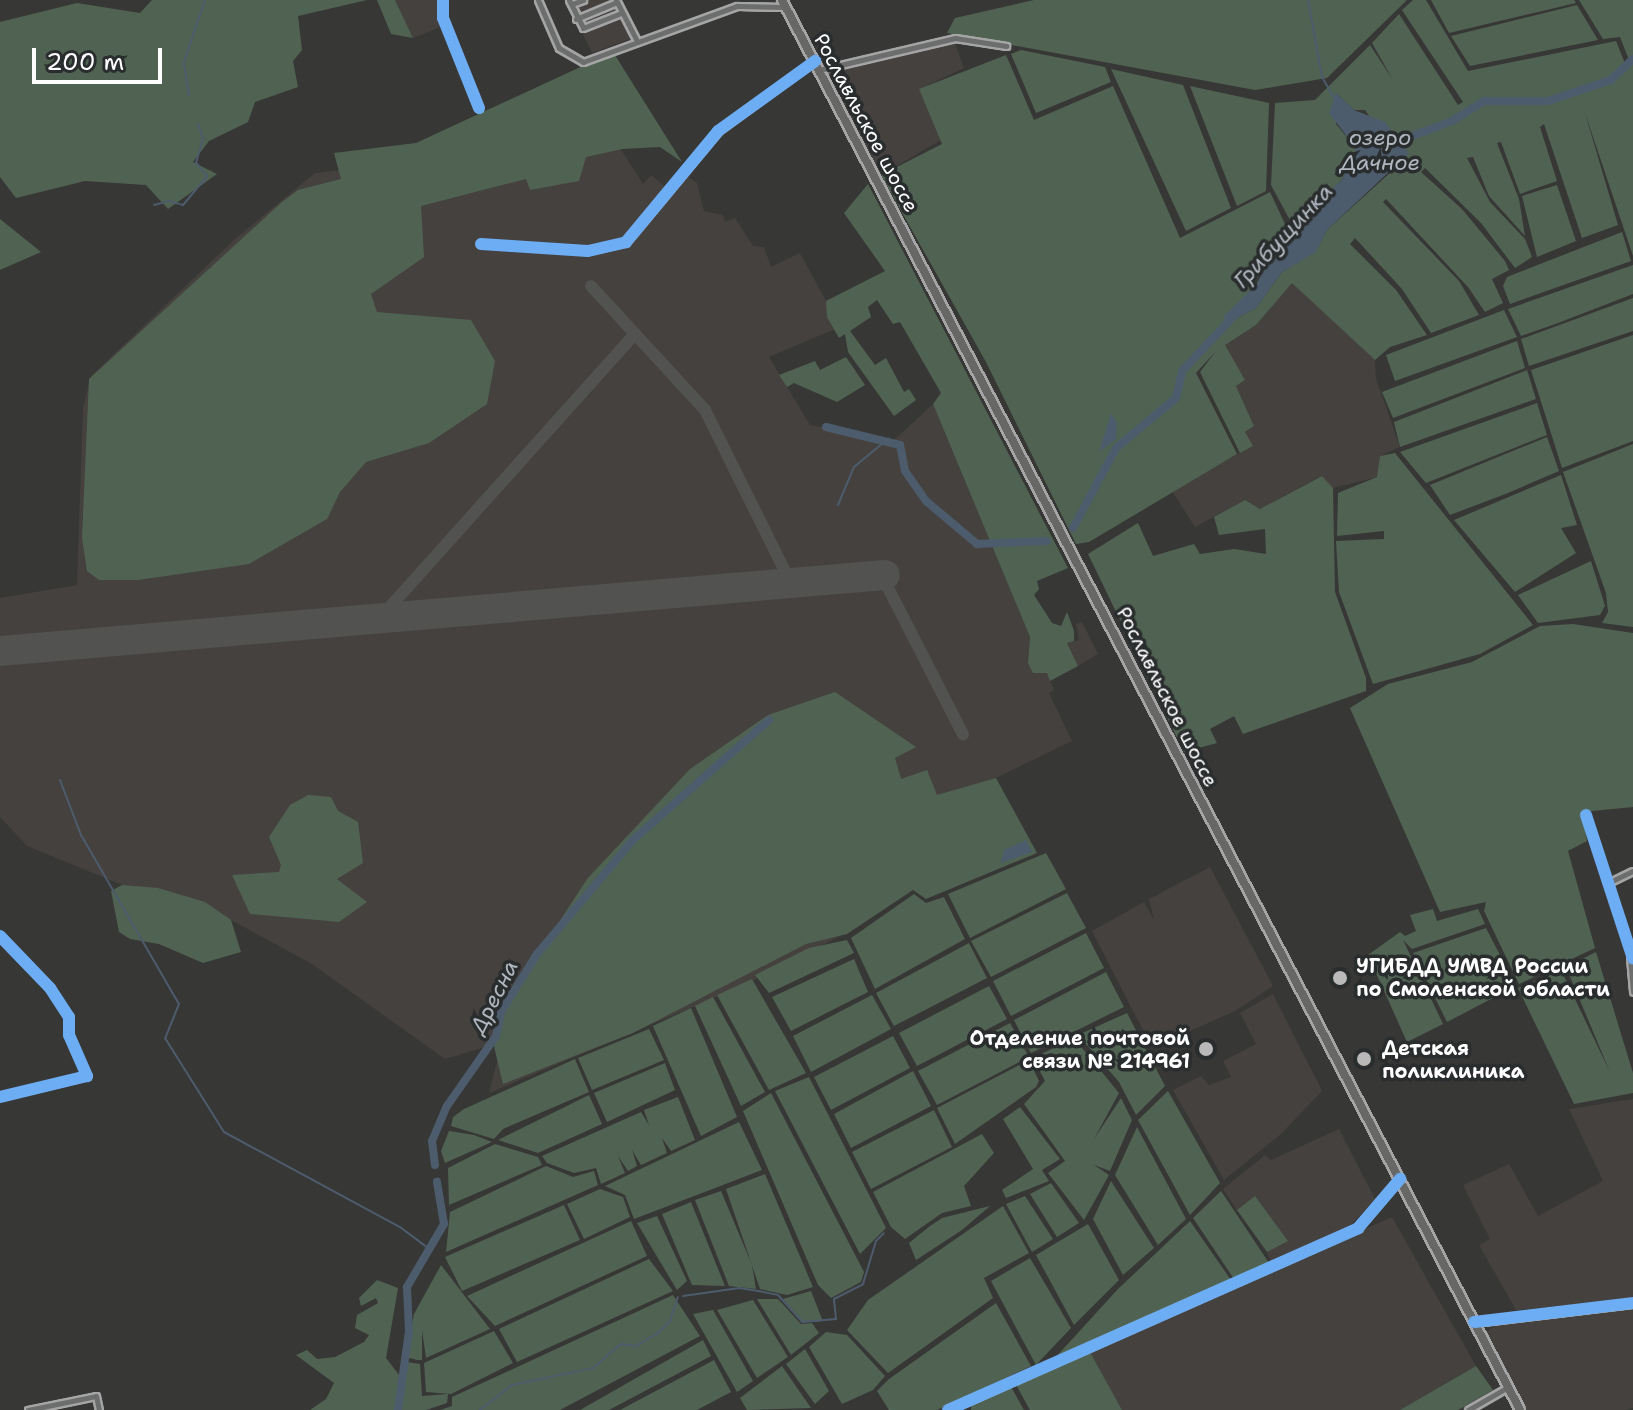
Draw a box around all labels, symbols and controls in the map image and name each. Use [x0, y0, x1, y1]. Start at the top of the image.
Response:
street label: Рославльское шоссе [809, 30, 923, 216]
scale bar [36, 32, 166, 82]
text: 200 m [46, 46, 124, 78]
water label: озеро Дачное [1340, 124, 1420, 176]
water label: Грибущинка [1228, 178, 1338, 294]
street label: Рославльское шоссе [1111, 603, 1223, 791]
place label: УГИБДД УМВД России по Смоленской области [1356, 954, 1610, 1001]
water label: Дресна [464, 956, 524, 1038]
marker: УГИБДД УМВД России по Смоленской области [1331, 969, 1349, 987]
place label: Отделение почтовой связи № 214961 [970, 1026, 1190, 1073]
place label: Детская поликлиника [1382, 1036, 1524, 1083]
marker: Отделение почтовой связи № 214961 [1197, 1040, 1215, 1058]
marker: Детская поликлиника [1353, 1048, 1375, 1070]

